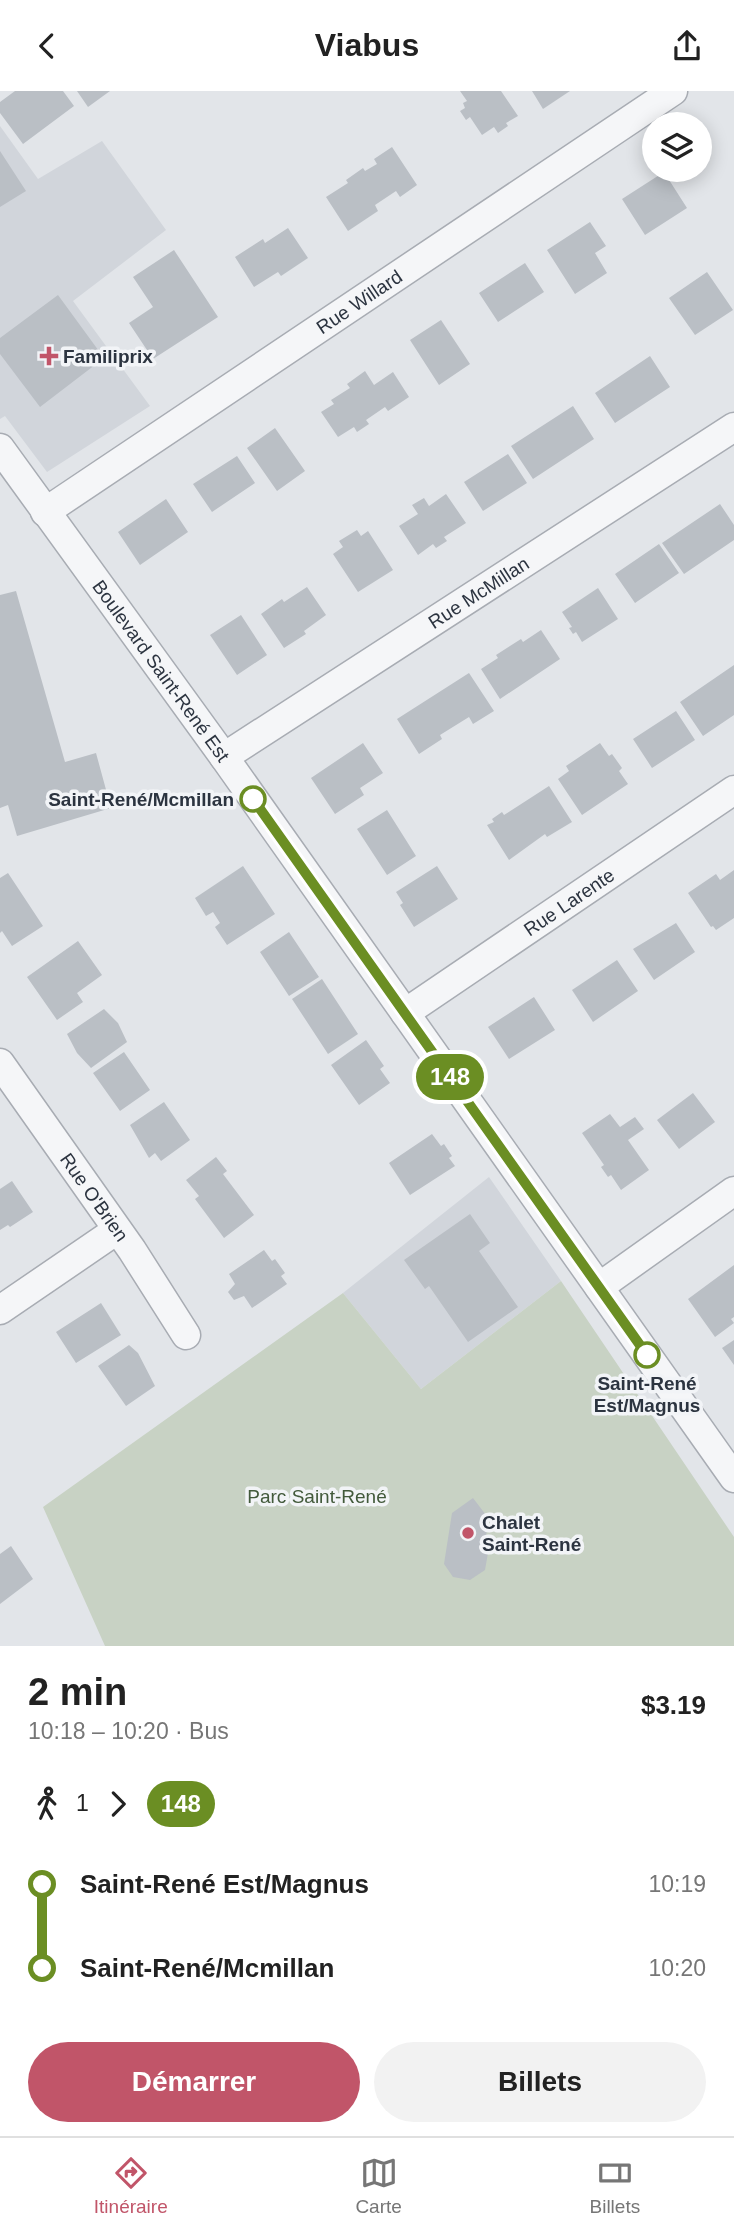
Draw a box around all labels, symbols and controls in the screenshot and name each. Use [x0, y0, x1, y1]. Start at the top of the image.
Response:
icon: back [28, 27, 66, 65]
text: Viabus [315, 27, 419, 63]
icon: share [668, 27, 706, 65]
map controls [642, 112, 712, 182]
button: layers [642, 112, 712, 182]
street label: Rue Willard [313, 266, 406, 338]
place label: Familiprix [63, 346, 153, 367]
marker: Familiprix [41, 348, 57, 364]
street label: Rue McMillan [425, 553, 533, 633]
street label: Boulevard Saint-René Est [88, 576, 234, 766]
marker: Saint-René/Mcmillan [240, 786, 266, 812]
place label: Saint-René/Mcmillan [48, 789, 234, 810]
street label: Rue Larente [520, 864, 618, 940]
line badge: 148 [410, 1054, 490, 1100]
text: 148 [430, 1063, 470, 1090]
street label: Rue O'Brien [56, 1149, 132, 1245]
marker: Saint-René Est/Magnus [634, 1342, 660, 1368]
place label: Saint-René Est/Magnus [594, 1373, 700, 1416]
park label: Parc Saint-René [247, 1486, 387, 1507]
place label: Chalet Saint-René [482, 1512, 581, 1555]
marker: Chalet Saint-René [460, 1525, 476, 1541]
text: 2 min [28, 1671, 127, 1713]
text: $3.19 [641, 1690, 706, 1720]
text: 10:18 – 10:20 · Bus [28, 1718, 229, 1744]
icon: walk [28, 1785, 66, 1823]
icon: forward [99, 1785, 137, 1823]
text: 1 [76, 1790, 89, 1816]
text: 148 [161, 1790, 201, 1817]
text: Saint-René Est/Magnus [80, 1869, 369, 1899]
text: 10:19 [648, 1871, 706, 1897]
text: Saint-René/Mcmillan [80, 1953, 334, 1983]
text: 10:20 [648, 1955, 706, 1981]
button: Démarrer [28, 2042, 360, 2122]
button: Billets [374, 2042, 706, 2122]
tab: Itinéraire [94, 2154, 168, 2218]
tab: Carte [355, 2154, 402, 2218]
tab: Billets [589, 2154, 640, 2218]

